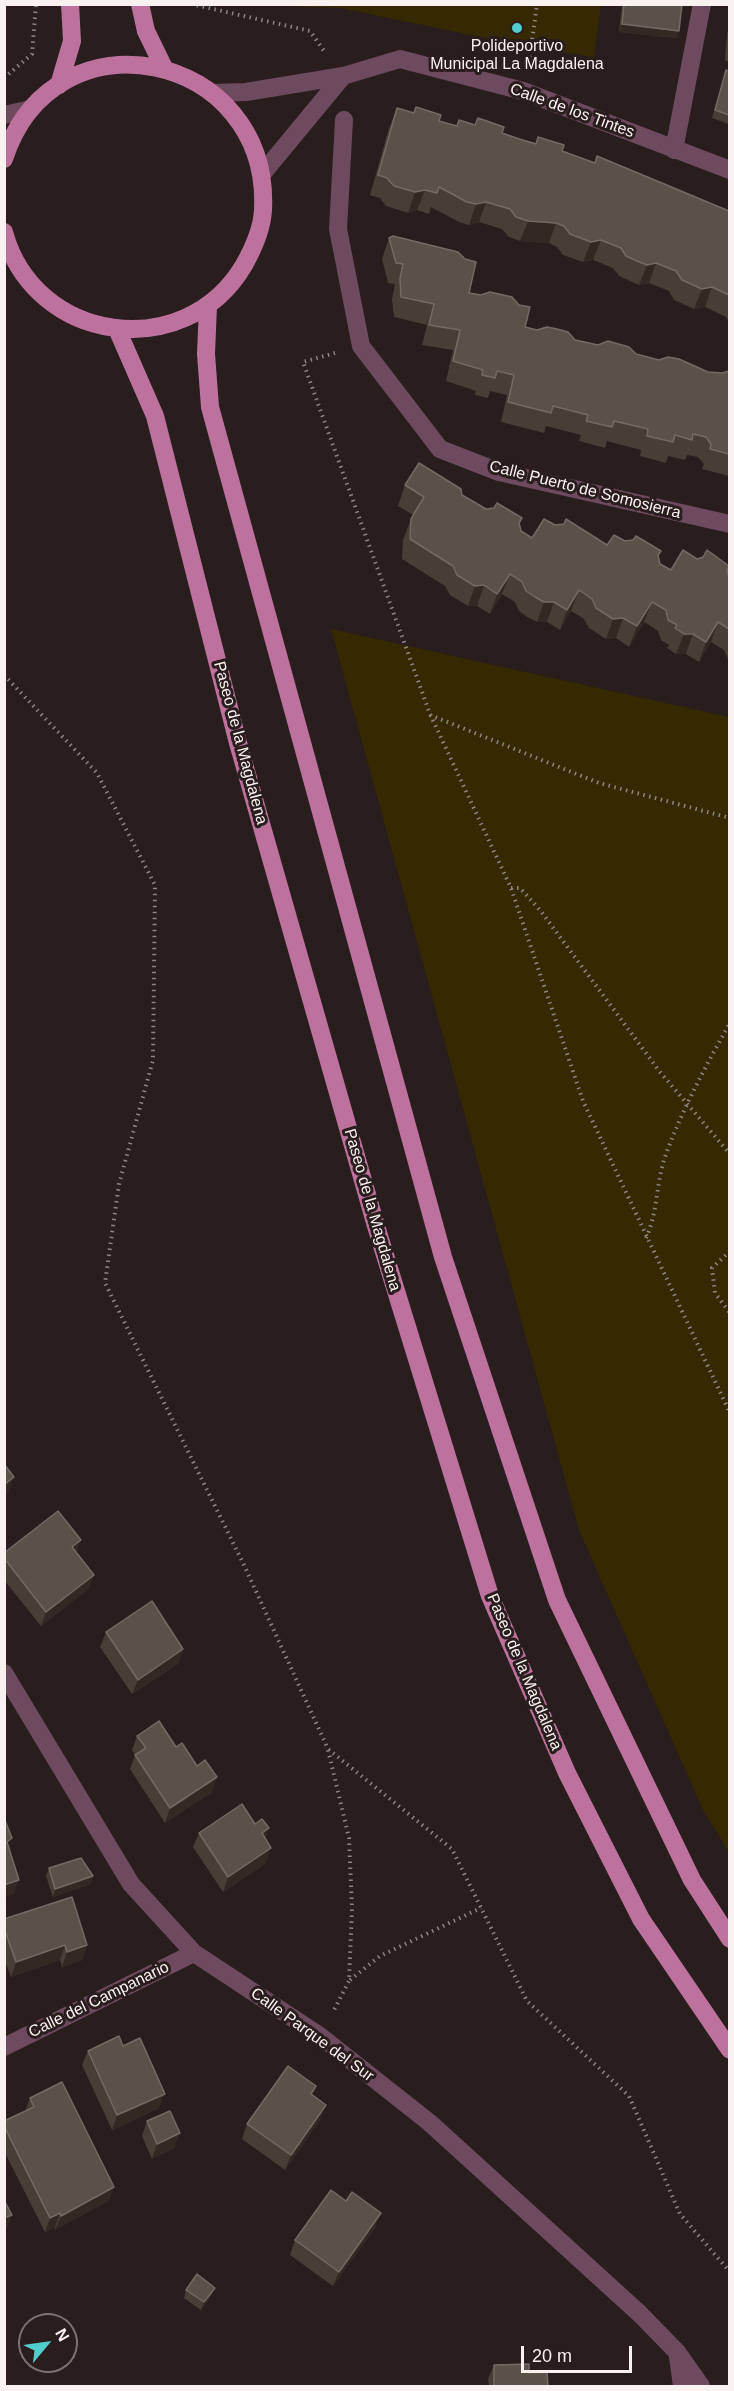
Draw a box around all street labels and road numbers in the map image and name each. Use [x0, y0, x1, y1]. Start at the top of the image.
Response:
street label: Calle de los Tintes [507, 80, 637, 142]
street label: Calle Puerto de Somosierra [487, 457, 683, 523]
street label: Paseo de la Magdalena [209, 659, 271, 827]
street label: Paseo de la Magdalena [340, 1127, 404, 1293]
street label: Paseo de la Magdalena [482, 1591, 566, 1753]
street label: Calle del Campanario [26, 1958, 172, 2042]
street label: Calle Parque del Sur [247, 1984, 377, 2086]

